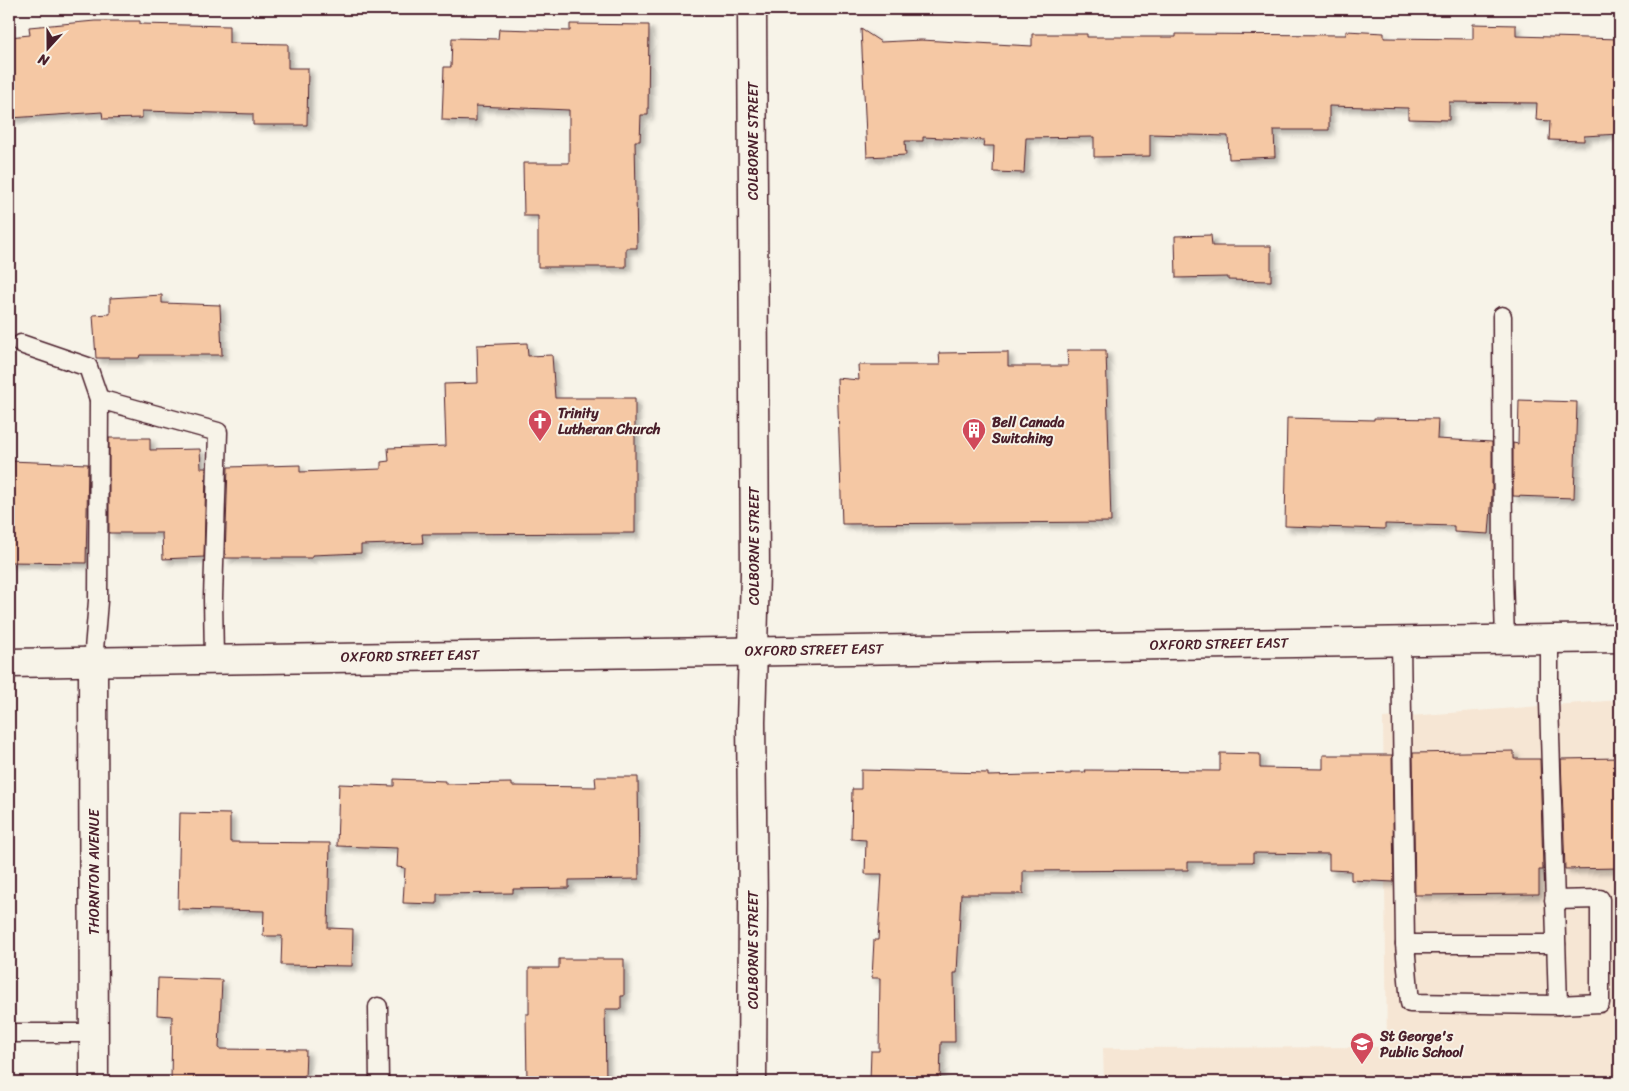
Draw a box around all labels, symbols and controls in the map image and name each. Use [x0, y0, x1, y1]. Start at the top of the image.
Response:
north arrow [22, 22, 72, 72]
text: N [34, 46, 53, 73]
street label: COLBORNE STREET [741, 81, 766, 200]
place label: Trinity Lutheran Church [558, 401, 661, 442]
church icon: Trinity Lutheran Church [527, 408, 553, 442]
place label: Bell Canada Switching [991, 410, 1064, 451]
building icon: Bell Canada Switching [961, 417, 987, 451]
street label: COLBORNE STREET [742, 486, 767, 605]
street label: OXFORD STREET EAST [1150, 630, 1290, 658]
street label: OXFORD STREET EAST [745, 636, 885, 664]
street label: OXFORD STREET EAST [341, 642, 481, 670]
street label: THORNTON AVENUE [82, 808, 107, 935]
street label: COLBORNE STREET [741, 890, 766, 1009]
place label: St George's Public School [1379, 1024, 1464, 1065]
school or university icon: St George's Public School [1349, 1031, 1375, 1065]

